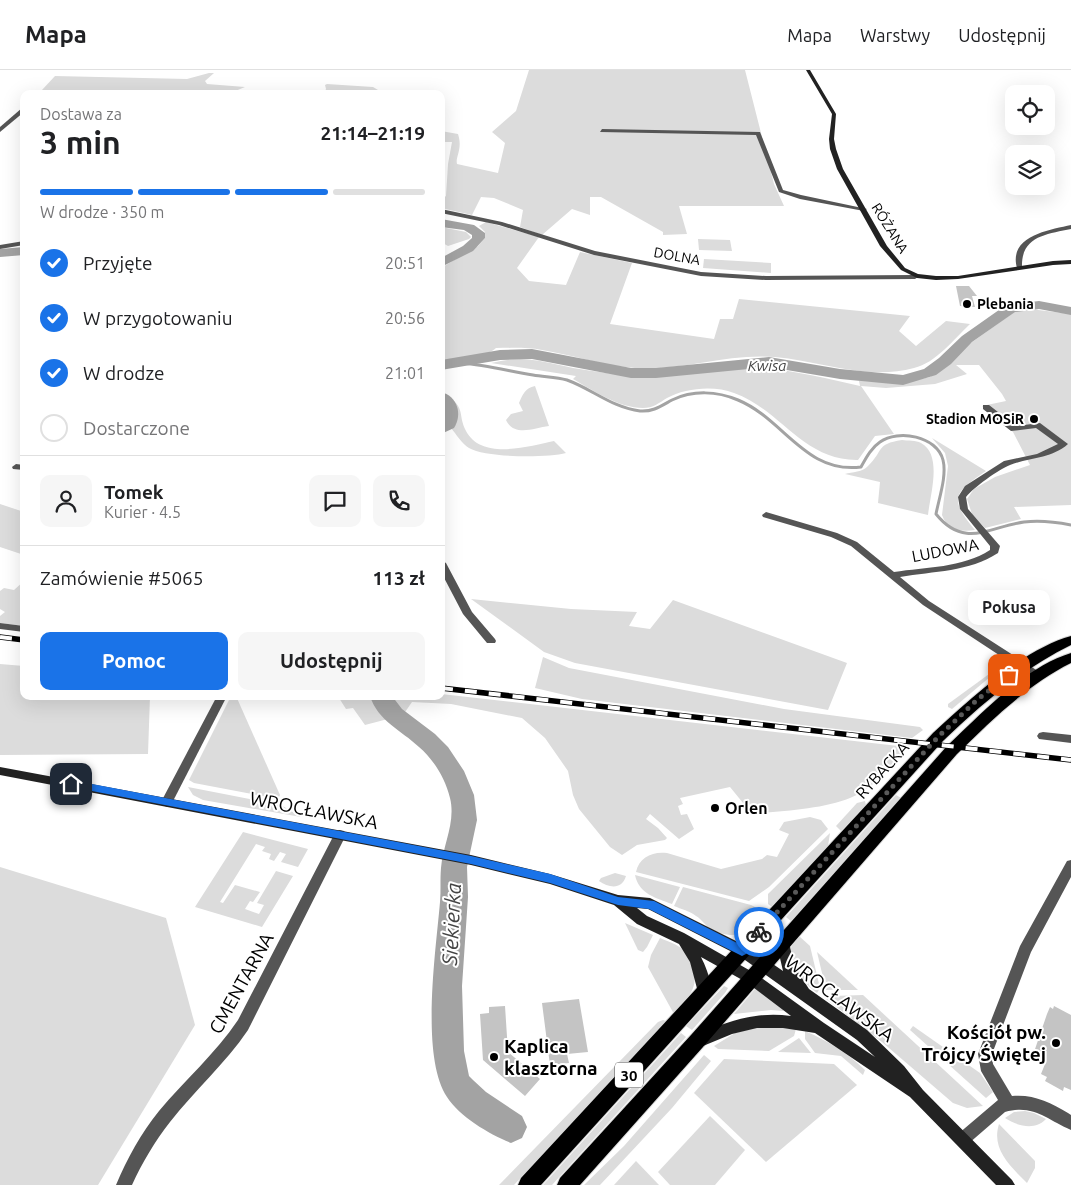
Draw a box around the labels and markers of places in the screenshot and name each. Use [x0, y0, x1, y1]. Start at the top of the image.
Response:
place label: Plebania [977, 296, 1034, 312]
marker: Plebania [961, 298, 973, 310]
place label: Stadion MOSiR [926, 411, 1024, 427]
marker: Stadion MOSiR [1028, 413, 1040, 425]
callout: Pokusa [968, 590, 1050, 625]
pin [988, 654, 1030, 696]
pin [50, 763, 92, 805]
place label: Orlen [725, 799, 768, 817]
marker: Orlen [709, 802, 721, 814]
place label: Kościół pw. Trójcy Świętej [921, 1021, 1046, 1065]
place label: Kaplica klasztorna [504, 1035, 598, 1079]
marker: Kościół pw. Trójcy Świętej [1050, 1037, 1062, 1049]
marker: Kaplica klasztorna [488, 1051, 500, 1063]

